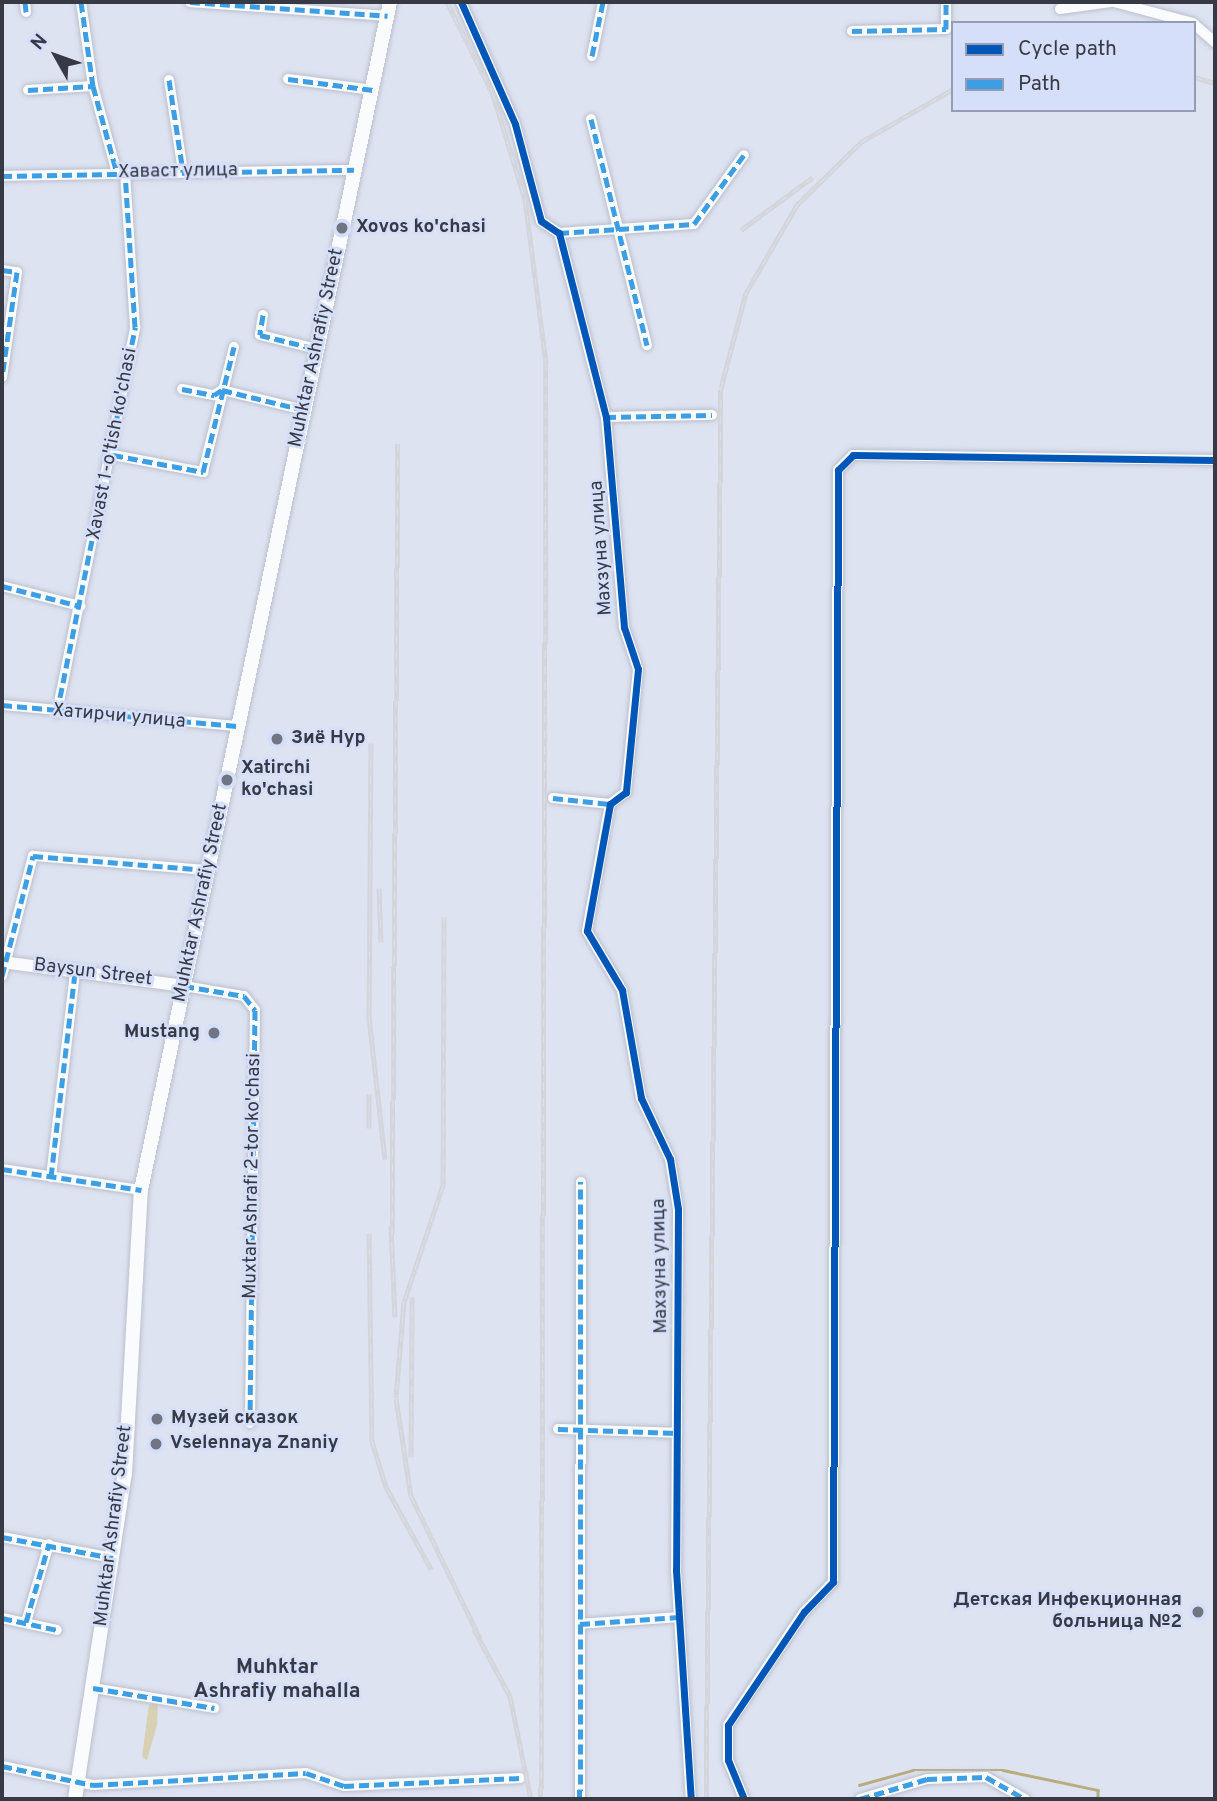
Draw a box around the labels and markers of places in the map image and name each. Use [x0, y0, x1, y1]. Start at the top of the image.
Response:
place label: Xovos ko'chasi [356, 217, 486, 239]
marker: Xovos ko'chasi [334, 220, 350, 236]
place label: Зиё Нур [291, 728, 366, 750]
marker: Зиё Нур [269, 731, 285, 747]
place label: Xatirchi ko'chasi [241, 758, 313, 802]
marker: Xatirchi ko'chasi [219, 772, 235, 788]
place label: Mustang [124, 1022, 200, 1044]
marker: Mustang [206, 1025, 222, 1041]
place label: Музей сказок [171, 1408, 298, 1430]
marker: Музей сказок [149, 1411, 165, 1427]
place label: Vselennaya Znaniy [170, 1433, 338, 1455]
marker: Vselennaya Znaniy [148, 1436, 164, 1452]
place label: Детская Инфекционная больница №2 [953, 1590, 1182, 1634]
marker: Детская Инфекционная больница №2 [1188, 1602, 1208, 1622]

